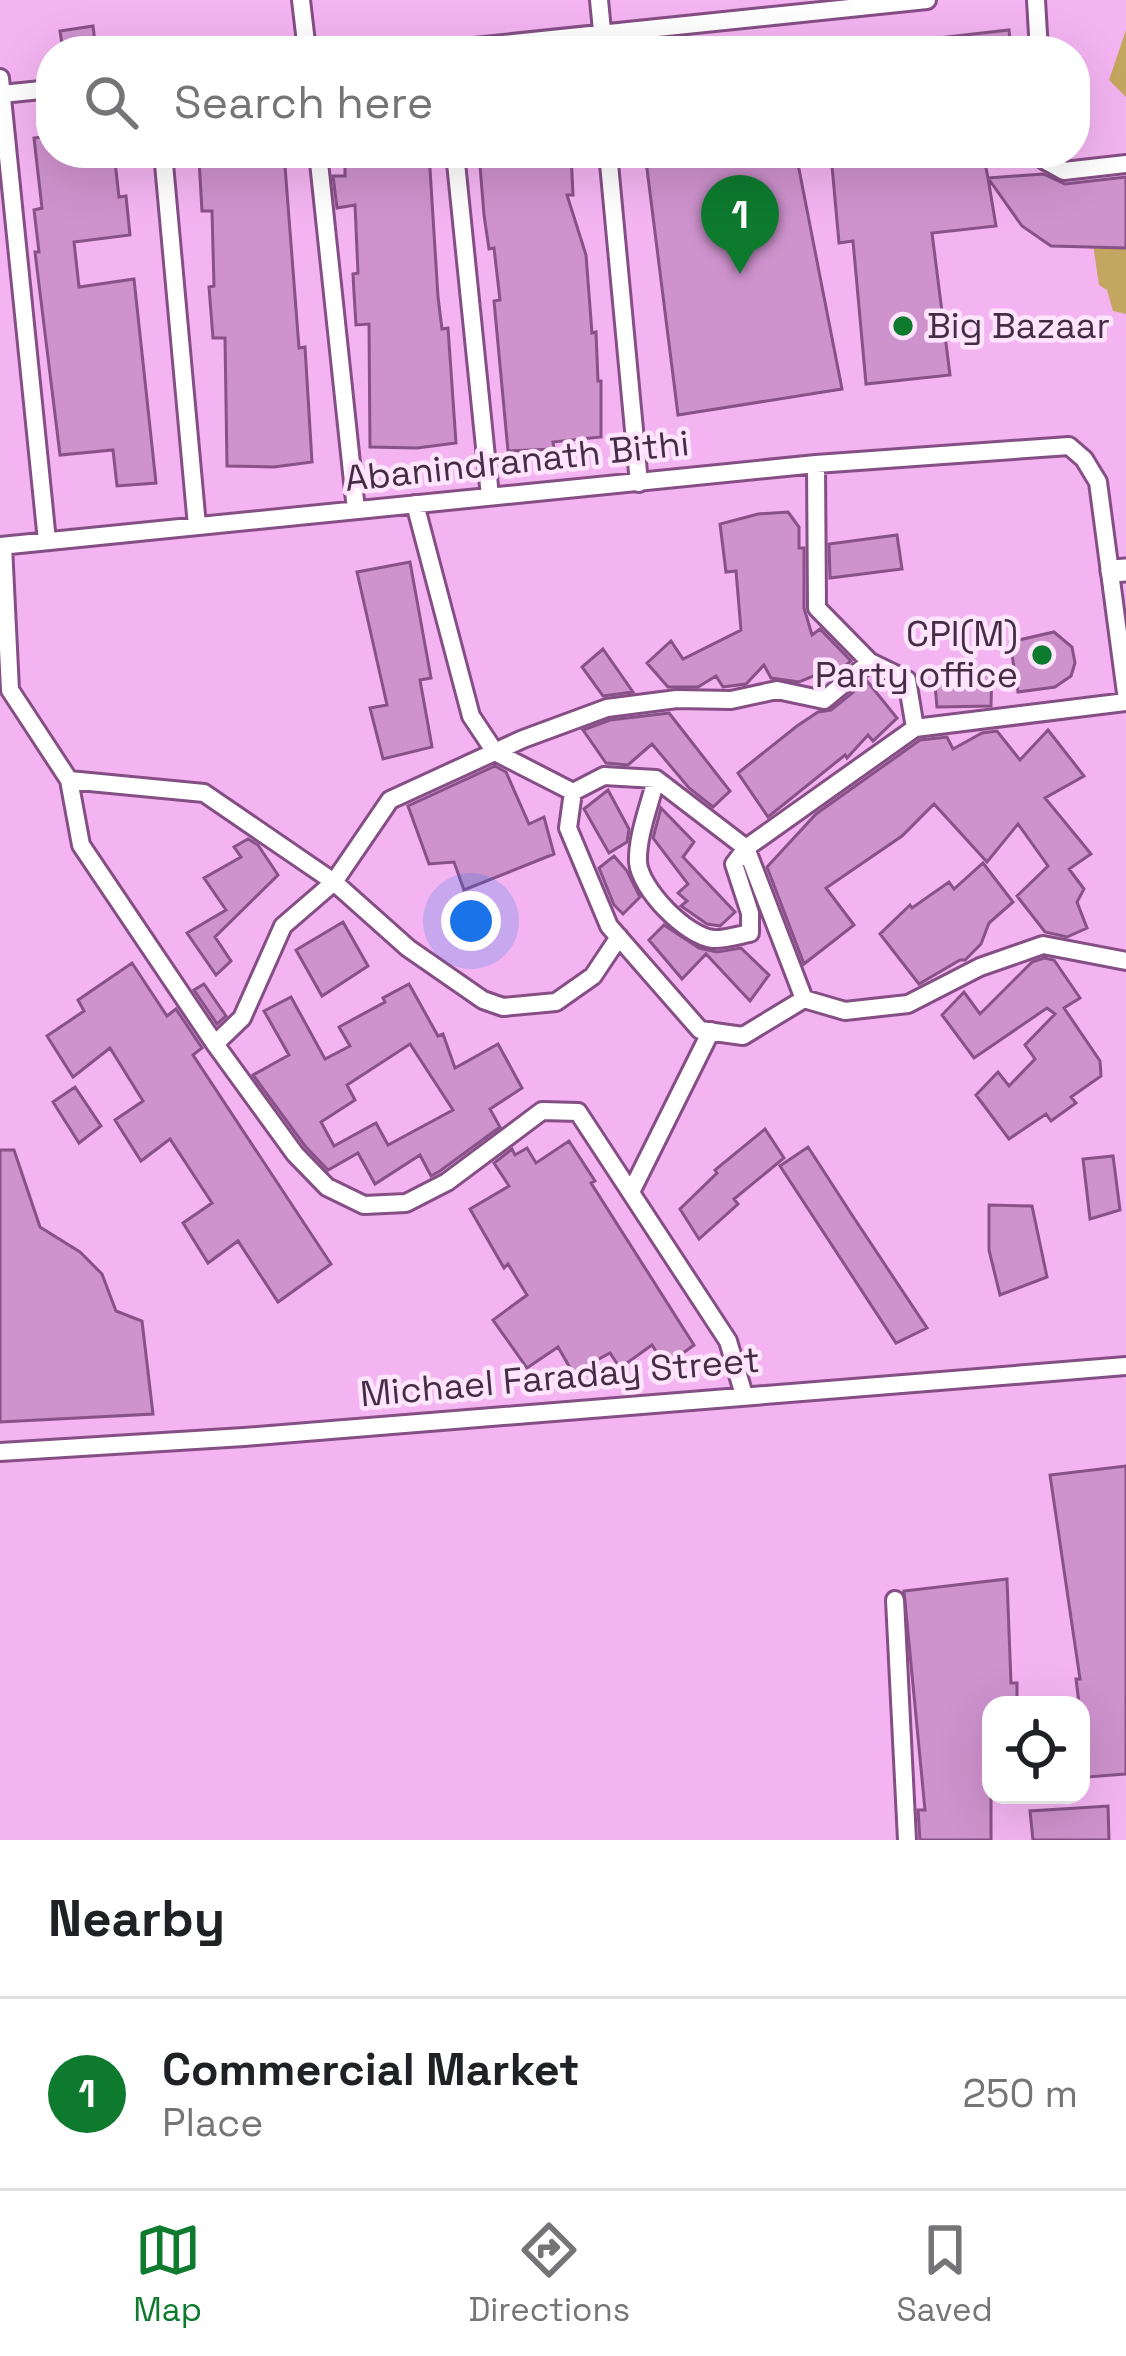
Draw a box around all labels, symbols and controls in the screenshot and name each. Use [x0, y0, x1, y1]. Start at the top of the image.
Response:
search box [36, 36, 1090, 168]
icon: search [78, 69, 144, 135]
text: Search here [174, 74, 433, 131]
pin: 1 [701, 175, 779, 274]
place label: Big Bazaar [927, 303, 1110, 349]
marker: Big Bazaar [890, 313, 916, 339]
street label: Abanindranath Bithi [343, 420, 691, 502]
place label: CPI(M) Party office [815, 611, 1018, 698]
marker: CPI(M) Party office [1029, 642, 1055, 668]
your location [441, 891, 501, 951]
street label: Michael Faraday Street [358, 1337, 762, 1417]
map controls [982, 1696, 1090, 1804]
button: locate [982, 1696, 1090, 1804]
text: Nearby [48, 1886, 225, 1951]
text: Commercial Market [162, 2041, 579, 2098]
text: 1 [78, 2069, 96, 2118]
text: 250 m [963, 2069, 1078, 2118]
text: Place [162, 2098, 263, 2147]
tab: Map [133, 2217, 202, 2331]
tab: Directions [468, 2217, 630, 2331]
tab: Saved [897, 2217, 993, 2331]

